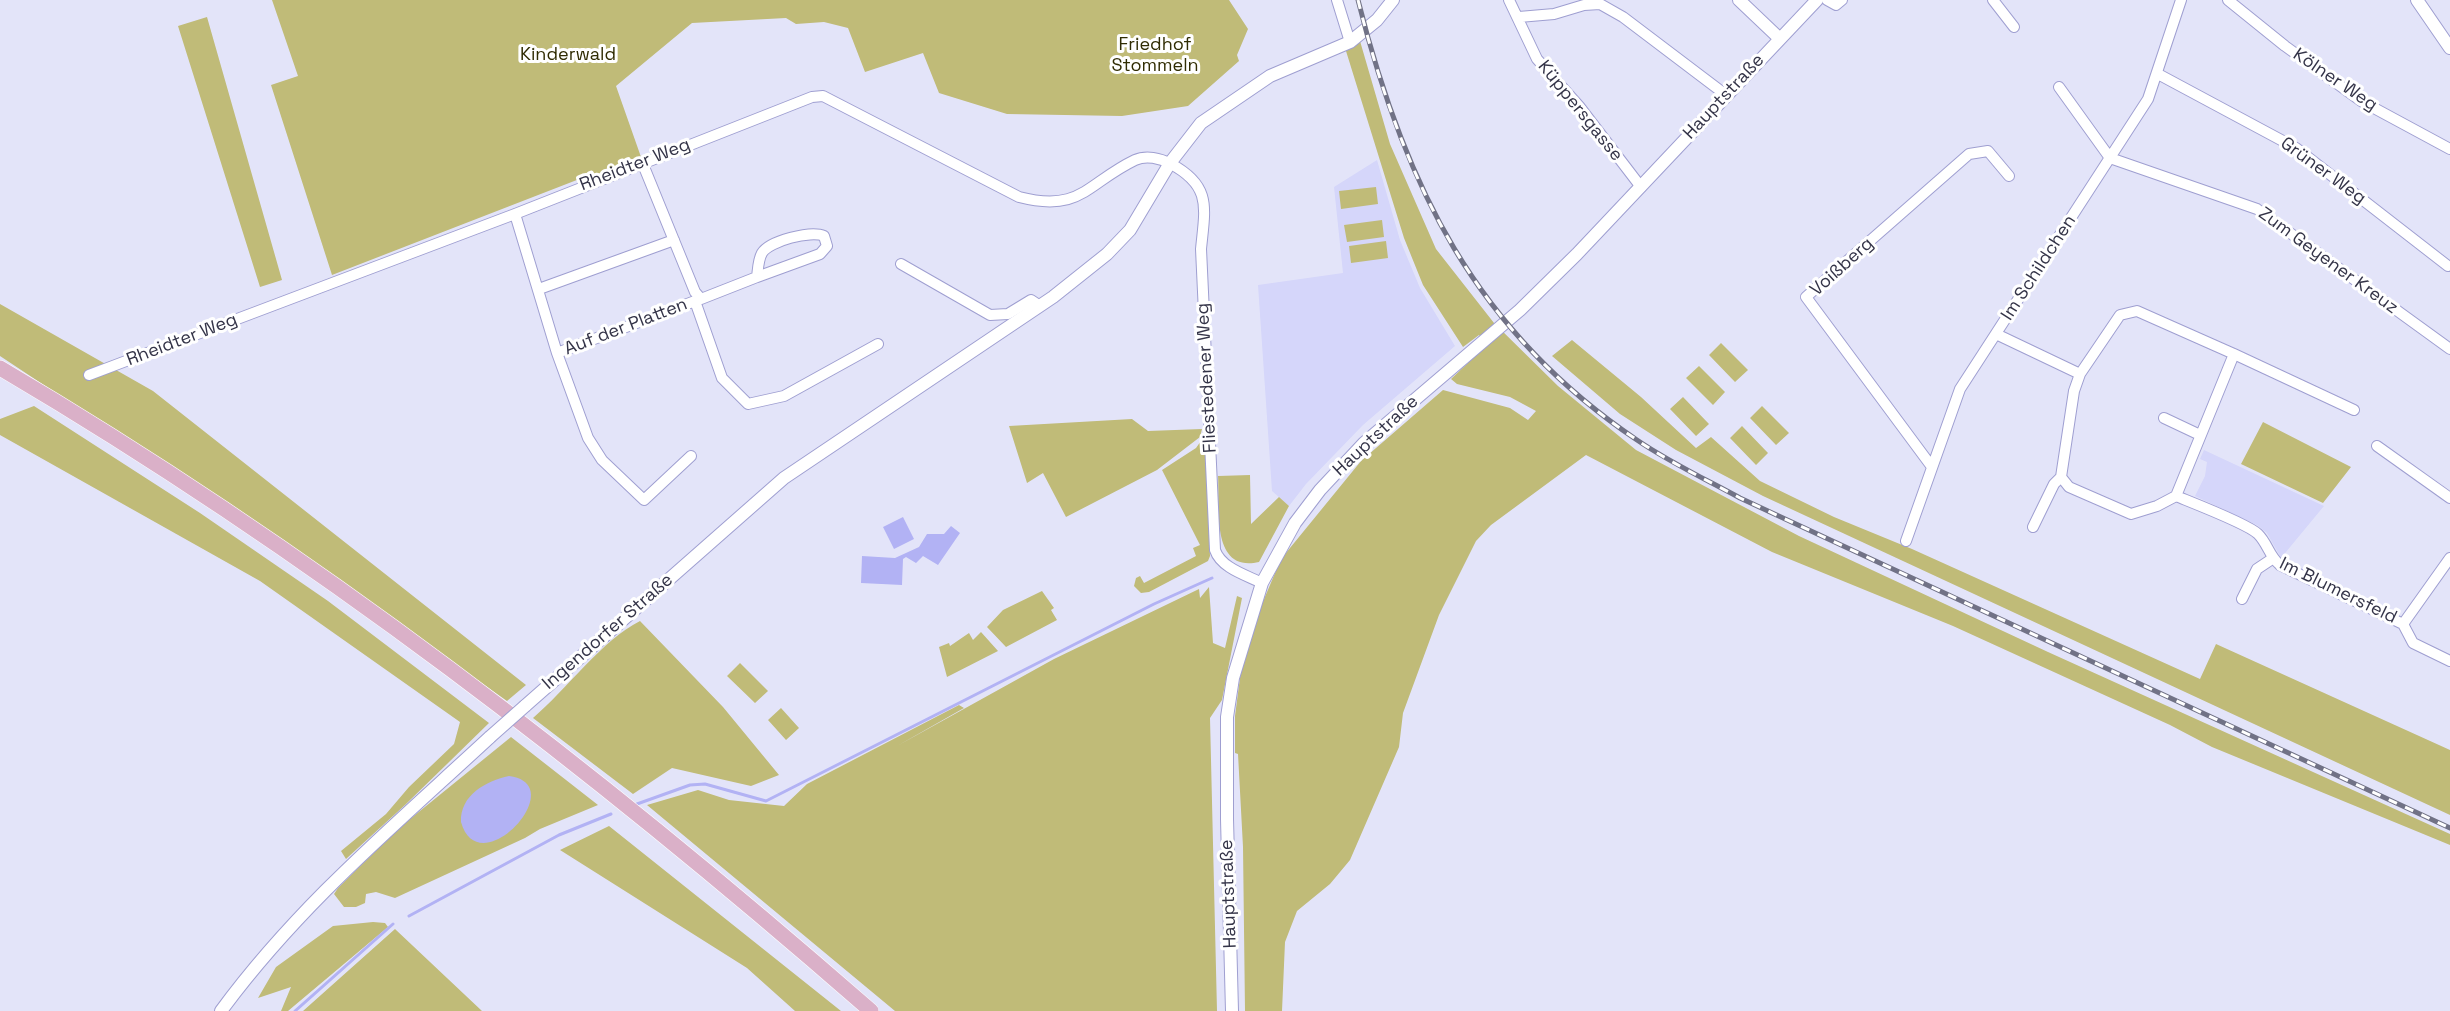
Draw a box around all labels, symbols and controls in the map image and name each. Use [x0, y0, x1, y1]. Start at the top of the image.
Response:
park label: Friedhof Stommeln [1111, 34, 1199, 76]
park label: Kinderwald [520, 44, 616, 66]
street label: Kölner Weg [2289, 44, 2381, 116]
street label: Hauptstraße [1679, 50, 1769, 144]
street label: Küppersgasse [1533, 56, 1627, 166]
street label: Grüner Weg [2276, 133, 2370, 209]
street label: Rheidter Weg [577, 134, 693, 196]
street label: Zum Geyener Kreuz [2254, 203, 2402, 319]
street label: Im Schildchen [1997, 211, 2081, 325]
street label: Voißberg [1806, 233, 1878, 301]
street label: Auf der Platten [561, 294, 691, 360]
street label: Fliestedener Weg [1192, 302, 1222, 454]
street label: Rheidter Weg [124, 309, 240, 371]
street label: Hauptstraße [1329, 391, 1423, 481]
street label: Im Blumersfeld [2276, 553, 2400, 629]
street label: Ingendorfer Straße [538, 569, 678, 695]
street label: Hauptstraße [1216, 839, 1242, 949]

